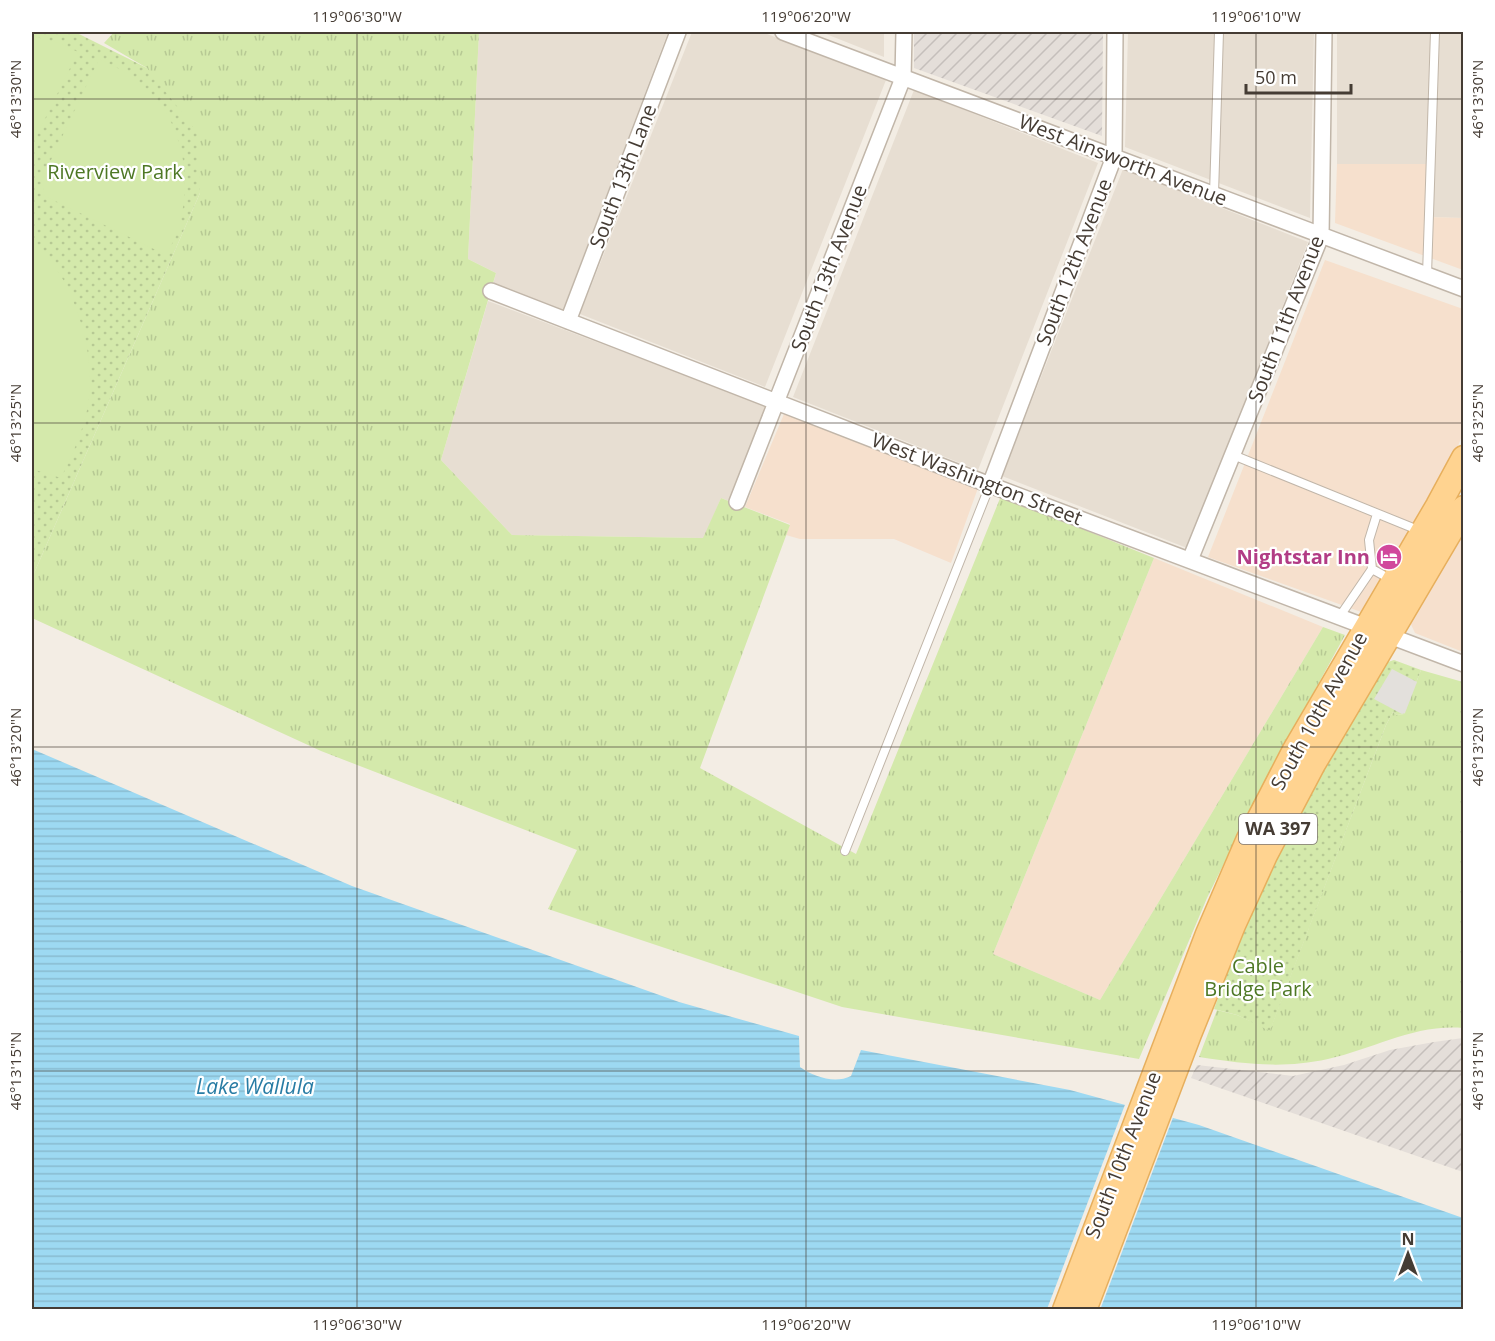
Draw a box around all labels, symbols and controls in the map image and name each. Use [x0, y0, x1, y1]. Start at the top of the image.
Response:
text: 119°06'30"W [312, 6, 402, 26]
text: 119°06'20"W [761, 6, 851, 26]
text: 119°06'10"W [1211, 6, 1301, 26]
scale bar [1246, 57, 1351, 95]
text: 46°13'30"N [5, 60, 25, 138]
text: 46°13'30"N [1467, 60, 1487, 138]
text: 50 m [1255, 65, 1297, 89]
street label: South 13th Lane [583, 100, 662, 252]
street label: West Ainsworth Avenue [1015, 107, 1231, 212]
park label: Riverview Park [47, 158, 183, 185]
street label: South 12th Avenue [1029, 174, 1118, 349]
street label: South 13th Avenue [784, 180, 873, 355]
street label: South 11th Avenue [1241, 231, 1330, 406]
text: 46°13'25"N [5, 384, 25, 462]
text: 46°13'25"N [1467, 384, 1487, 462]
street label: West Washington Street [868, 426, 1086, 531]
hotel icon: Nightstar Inn [1374, 542, 1404, 572]
place label: Nightstar Inn [1237, 543, 1370, 570]
street label: South 10th Avenue [1264, 627, 1373, 795]
text: 46°13'20"N [5, 708, 25, 786]
text: 46°13'20"N [1467, 708, 1487, 786]
road number: WA 397 [1239, 814, 1317, 844]
park label: Cable Bridge Park [1204, 952, 1312, 1002]
text: 46°13'15"N [5, 1032, 25, 1110]
text: 46°13'15"N [1467, 1032, 1487, 1110]
street label: South 10th Avenue [1078, 1067, 1167, 1242]
water label: Lake Wallula [196, 1072, 314, 1100]
north arrow [1378, 1224, 1438, 1284]
text: N [1401, 1228, 1415, 1250]
text: 119°06'30"W [312, 1314, 402, 1334]
text: 119°06'20"W [761, 1314, 851, 1334]
text: 119°06'10"W [1211, 1314, 1301, 1334]

